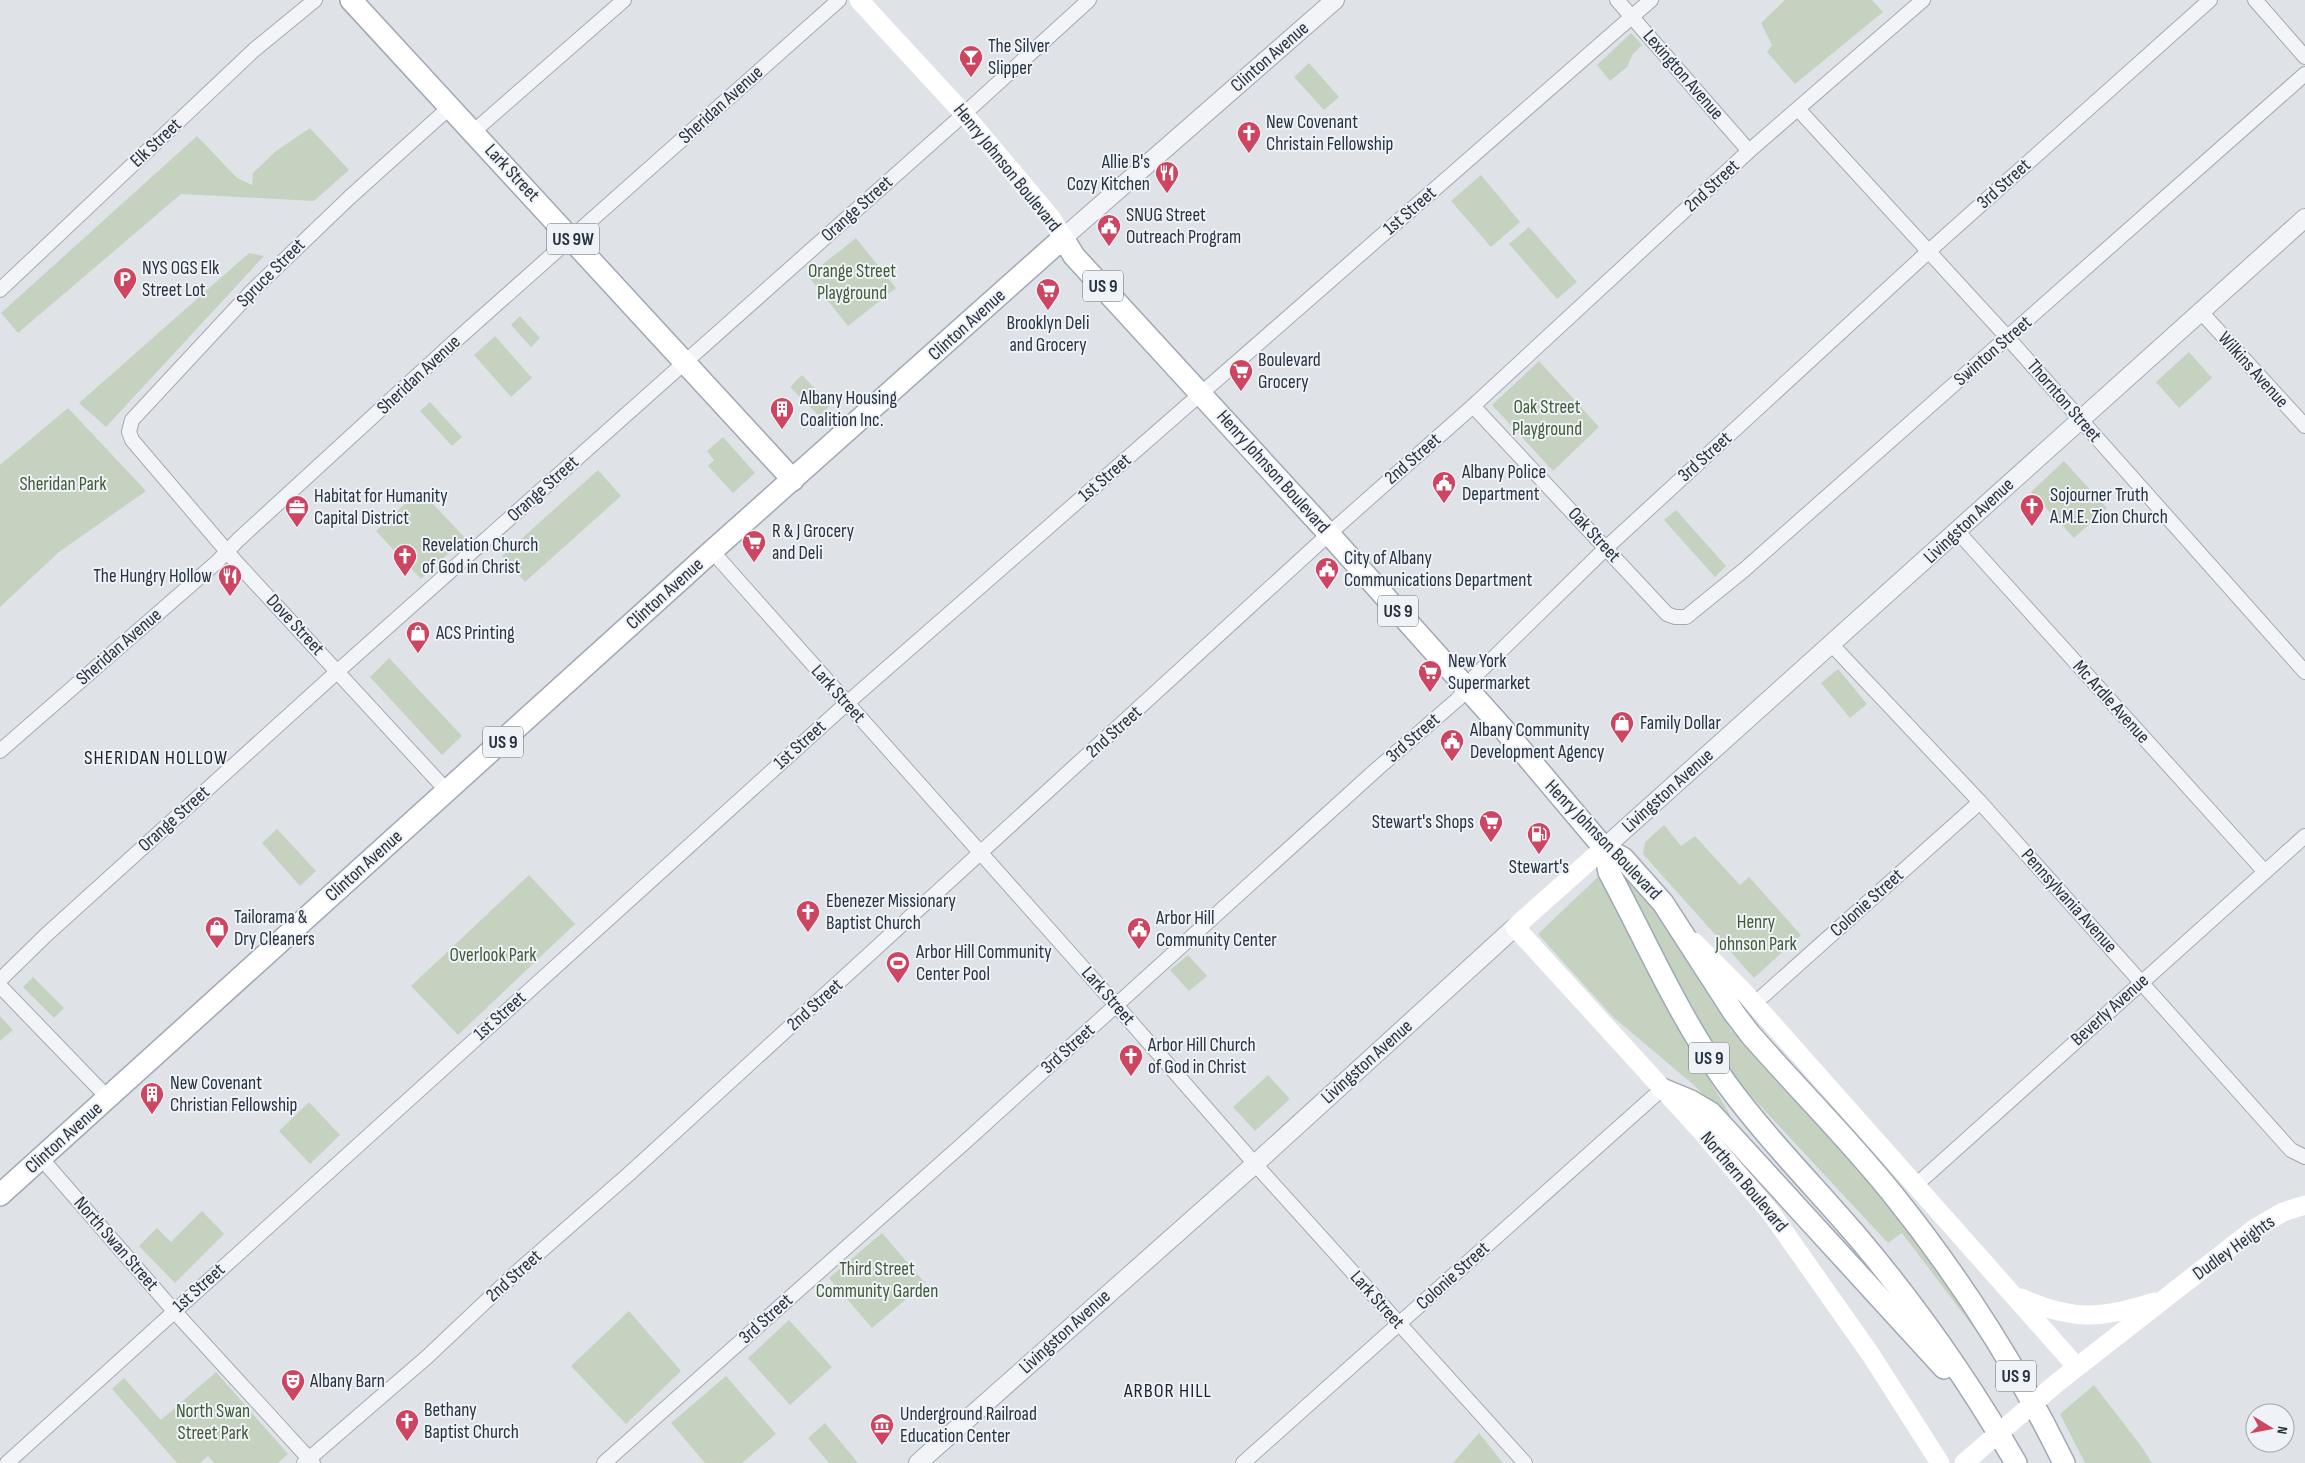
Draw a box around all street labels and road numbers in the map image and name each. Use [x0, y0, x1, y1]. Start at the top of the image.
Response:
street label: Clinton Avenue [1226, 17, 1314, 97]
street label: Lexington Avenue [1638, 25, 1728, 125]
street label: Sheridan Avenue [674, 61, 768, 149]
street label: Henry Johnson Boulevard [948, 99, 1066, 237]
street label: Elk Street [126, 113, 187, 172]
street label: Lark Street [480, 139, 544, 207]
street label: 3rd Street [1972, 154, 2036, 214]
street label: 2nd Street [1680, 155, 1744, 217]
street label: Orange Street [817, 171, 898, 247]
street label: 1st Street [1379, 182, 1441, 240]
road number: US 9W [547, 223, 599, 254]
street label: Spruce Street [232, 234, 310, 312]
road number: US 9 [1083, 270, 1123, 302]
street label: Clinton Avenue [924, 284, 1010, 366]
street label: Swinton Street [1949, 311, 2037, 391]
street label: Wilkins Avenue [2213, 327, 2293, 413]
street label: Sheridan Avenue [372, 331, 466, 419]
street label: Thornton Street [2022, 355, 2106, 447]
street label: Henry Johnson Boulevard [1212, 406, 1334, 538]
street label: 3rd Street [1673, 427, 1737, 487]
street label: 2nd Street [1380, 428, 1446, 490]
street label: 1st Street [1074, 449, 1136, 507]
street label: Orange Street [503, 451, 584, 527]
street label: Livingston Avenue [1919, 473, 2019, 569]
street label: Oak Street [1563, 503, 1625, 567]
street label: Clinton Avenue [622, 553, 708, 635]
street label: Dove Street [261, 590, 329, 660]
road number: US 9 [1378, 596, 1418, 626]
street label: Sheridan Avenue [72, 604, 166, 690]
street label: Mc Ardle Avenue [2068, 656, 2154, 748]
street label: Lark Street [806, 660, 870, 728]
street label: 2nd Street [1081, 701, 1147, 763]
street label: 3rd Street [1381, 708, 1445, 768]
street label: 1st Street [769, 715, 831, 774]
road number: US 9 [483, 726, 523, 758]
street label: Livingston Avenue [1618, 744, 1718, 838]
street label: Henry Johnson Boulevard [1540, 775, 1666, 905]
street label: Orange Street [134, 781, 215, 857]
street label: Clinton Avenue [321, 825, 407, 907]
street label: Pennsylvania Avenue [2016, 844, 2122, 958]
street label: Colonie Street [1826, 864, 1909, 942]
street label: Lark Street [1076, 962, 1140, 1030]
street label: Beverly Avenue [2066, 969, 2154, 1051]
street label: 2nd Street [782, 974, 848, 1036]
street label: 1st Street [469, 986, 531, 1045]
street label: Livingston Avenue [1317, 1015, 1417, 1109]
street label: 3rd Street [1036, 1019, 1100, 1079]
road number: US 9 [1689, 1042, 1729, 1074]
street label: Clinton Avenue [21, 1097, 107, 1179]
street label: Northern Boulevard [1695, 1127, 1793, 1237]
street label: North Swan Street [69, 1192, 163, 1296]
street label: Dudley Heights [2189, 1210, 2280, 1285]
street label: Colonie Street [1412, 1237, 1495, 1315]
street label: 2nd Street [481, 1245, 547, 1307]
street label: 1st Street [168, 1258, 230, 1317]
street label: Lark Street [1345, 1266, 1409, 1334]
street label: Livingston Avenue [1015, 1285, 1115, 1379]
street label: 3rd Street [734, 1289, 798, 1349]
road number: US 9 [1996, 1360, 2036, 1392]

